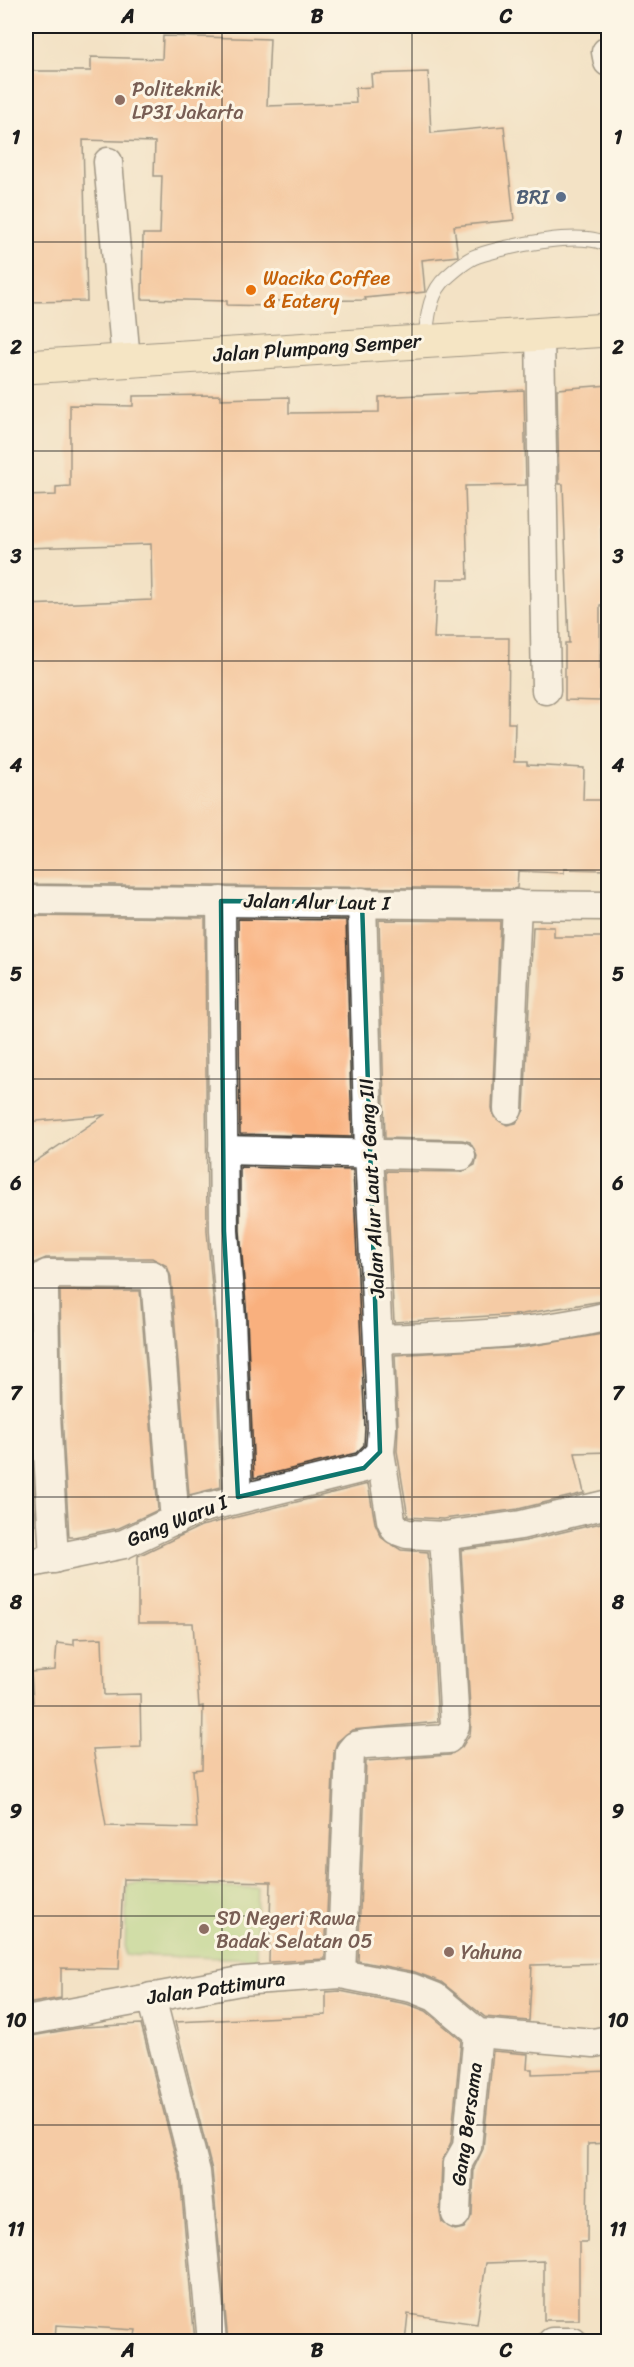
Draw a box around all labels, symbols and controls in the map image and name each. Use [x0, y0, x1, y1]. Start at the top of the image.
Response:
text: A [120, 0, 135, 34]
text: B [311, 0, 324, 34]
text: C [499, 0, 513, 34]
place label: Politeknik LP3I Jakarta [132, 72, 243, 130]
marker: Politeknik LP3I Jakarta [113, 93, 127, 107]
text: 1 [12, 120, 21, 155]
text: 1 [614, 120, 623, 155]
place label: BRI [516, 180, 550, 215]
marker: BRI [554, 190, 568, 204]
place label: Wacika Coffee & Eatery [263, 261, 390, 319]
marker: Wacika Coffee & Eatery [244, 283, 258, 297]
street label: Jalan Plumpang Semper [211, 323, 424, 373]
text: 2 [9, 330, 22, 365]
text: 2 [611, 330, 624, 365]
text: 3 [10, 539, 22, 574]
text: 3 [612, 539, 624, 574]
text: 4 [9, 748, 23, 783]
text: 4 [611, 748, 625, 783]
street label: Jalan Alur Laut I [243, 883, 391, 921]
text: 5 [10, 957, 22, 992]
text: 5 [612, 957, 624, 992]
street label: Jalan Alur Laut I Gang III [349, 1077, 395, 1300]
text: 6 [9, 1166, 22, 1201]
text: 6 [611, 1166, 624, 1201]
text: 7 [10, 1376, 23, 1411]
text: 7 [612, 1376, 625, 1411]
street label: Gang Waru I [121, 1484, 234, 1557]
text: 8 [9, 1585, 23, 1620]
text: 8 [611, 1585, 625, 1620]
text: 9 [10, 1794, 22, 1829]
text: 9 [612, 1794, 624, 1829]
place label: SD Negeri Rawa Badak Selatan 05 [216, 1901, 373, 1959]
marker: SD Negeri Rawa Badak Selatan 05 [197, 1922, 211, 1936]
place label: Yahuna [461, 1935, 522, 1970]
marker: Yahuna [442, 1945, 456, 1959]
street label: Jalan Pattimura [144, 1961, 287, 2015]
text: 10 [5, 2003, 27, 2038]
text: 10 [607, 2003, 629, 2038]
street label: Gang Bersama [441, 2060, 493, 2188]
text: 11 [7, 2212, 25, 2247]
text: 11 [609, 2212, 627, 2247]
text: A [120, 2333, 135, 2367]
text: B [311, 2333, 324, 2367]
text: C [499, 2333, 513, 2367]

